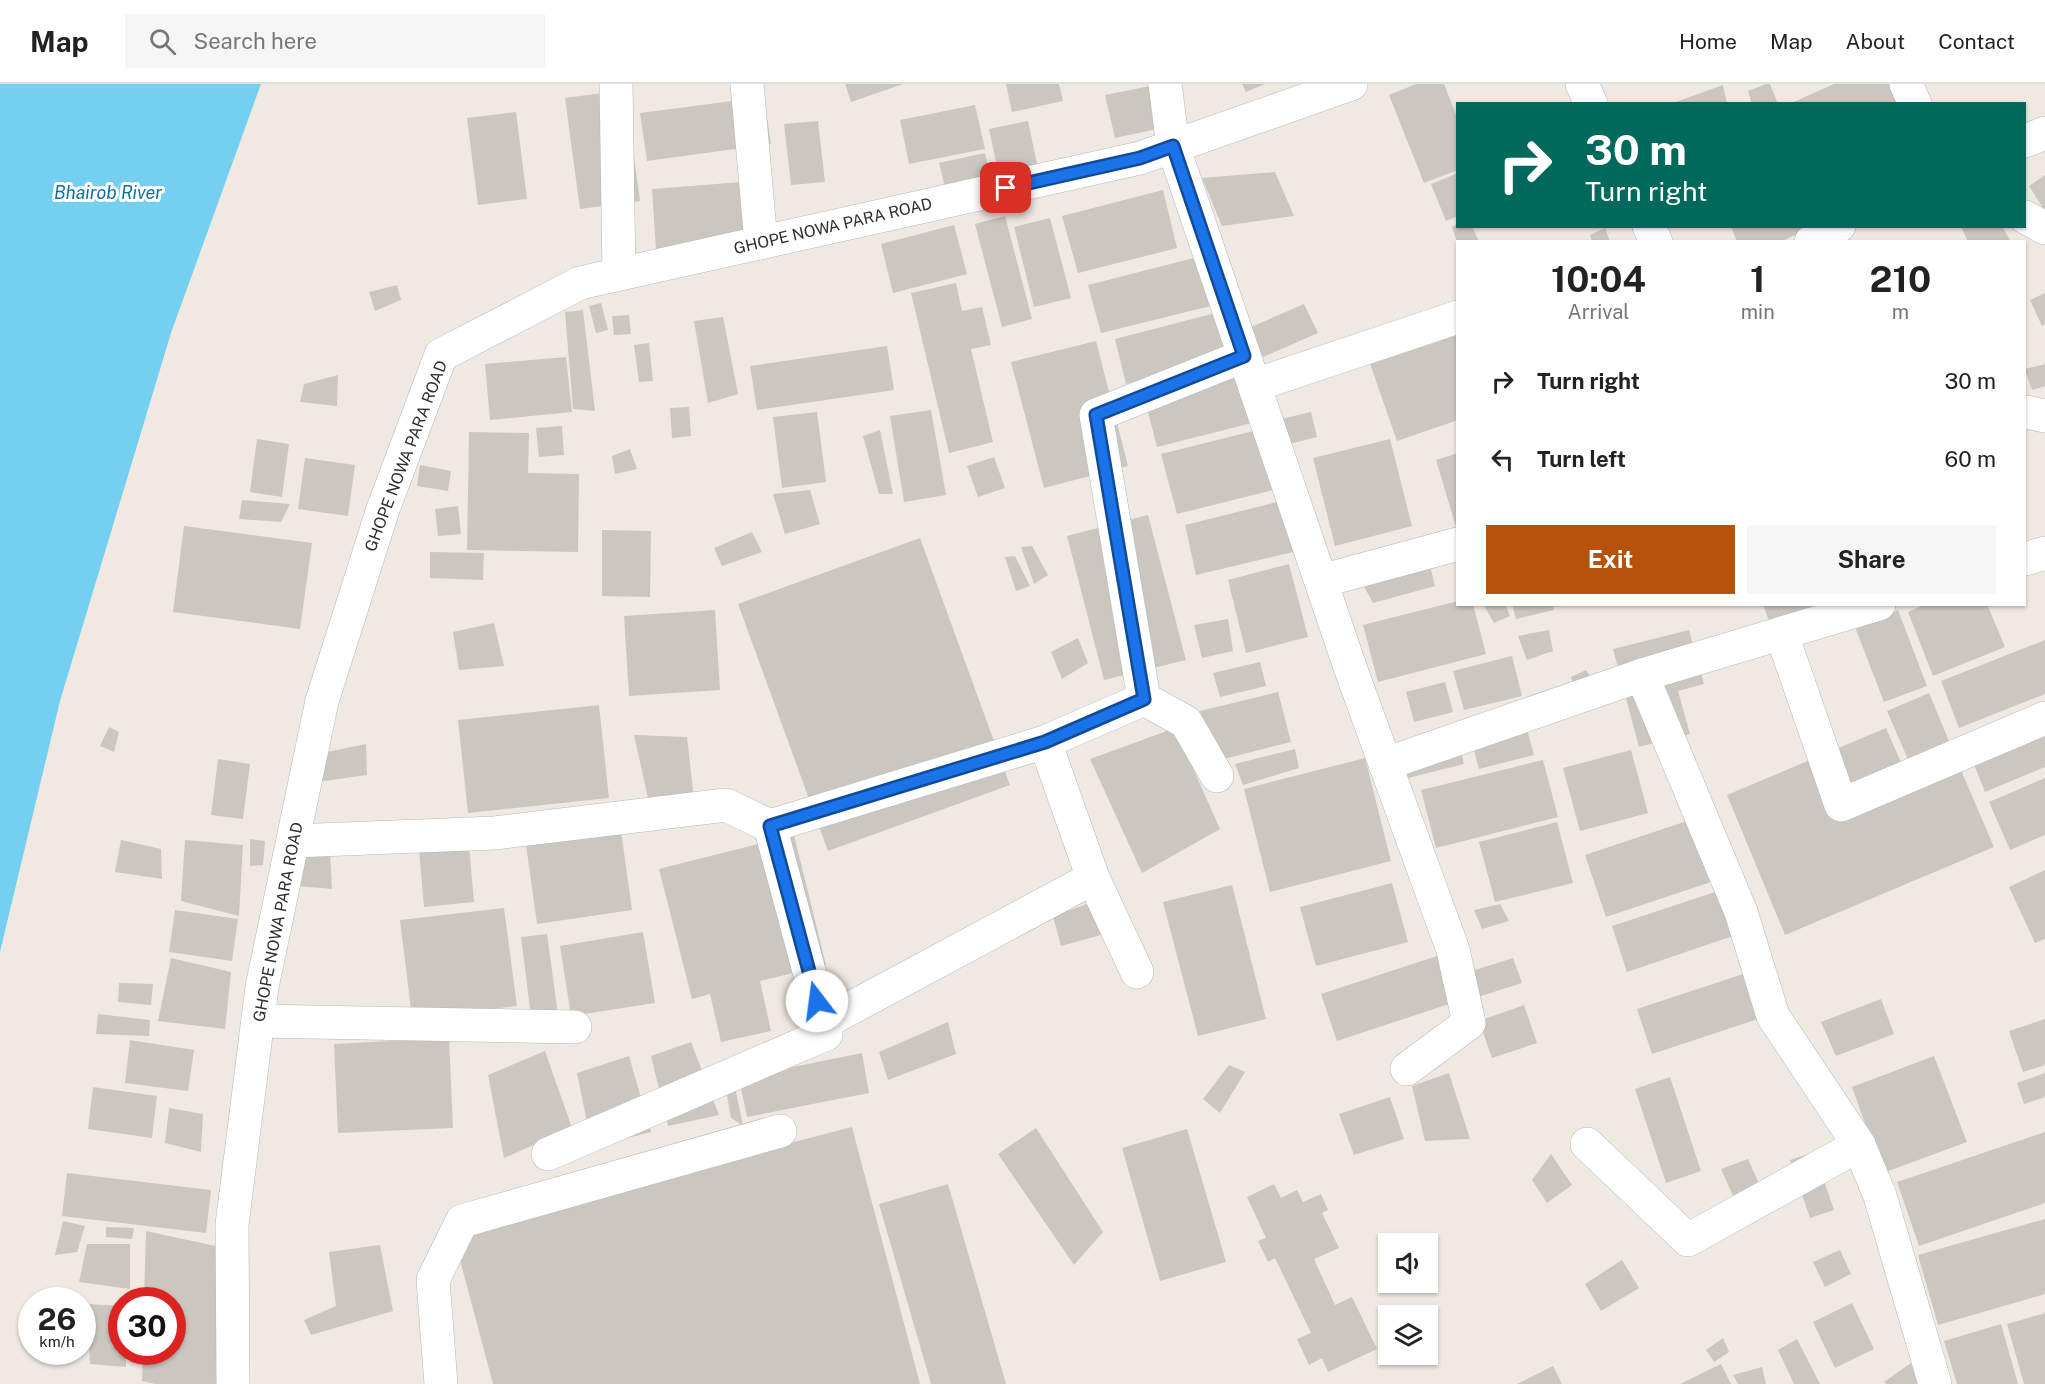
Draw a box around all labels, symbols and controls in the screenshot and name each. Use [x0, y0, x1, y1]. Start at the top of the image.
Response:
search box [125, 14, 545, 68]
text: Map [30, 25, 89, 58]
icon: search [146, 25, 179, 58]
text: Search here [194, 28, 317, 54]
text: Home [1679, 29, 1737, 54]
text: Map [1770, 29, 1813, 54]
text: About [1846, 29, 1905, 54]
text: Contact [1938, 29, 2015, 54]
text: 30 m [1585, 125, 1687, 174]
icon: right [1486, 126, 1564, 204]
pin [980, 162, 1031, 213]
icon: arrive [989, 171, 1022, 204]
text: Turn right [1585, 175, 1708, 207]
water label: Bhairob River [54, 182, 162, 203]
street label: GHOPE NOWA PARA ROAD [732, 194, 934, 258]
text: 10:04 [1551, 258, 1646, 300]
text: 1 [1750, 258, 1765, 300]
text: 210 [1870, 258, 1931, 300]
text: Arrival [1568, 300, 1629, 324]
text: min [1741, 300, 1775, 324]
text: m [1892, 300, 1909, 324]
street label: GHOPE NOWA PARA ROAD [361, 358, 451, 554]
icon: right [1486, 365, 1519, 398]
text: Turn right [1537, 368, 1640, 394]
text: 30 m [1944, 368, 1996, 394]
icon: left [1486, 443, 1519, 476]
text: Turn left [1537, 446, 1626, 472]
text: 60 m [1945, 446, 1996, 472]
button: Exit [1486, 525, 1735, 594]
button: Share [1747, 525, 1996, 594]
street label: GHOPE NOWA PARA ROAD [249, 821, 307, 1023]
position arrow [785, 969, 849, 1033]
map controls [1378, 1233, 1438, 1365]
button: sound [1378, 1233, 1438, 1293]
speed limit sign: 30 [108, 1287, 186, 1365]
text: 26 [38, 1301, 76, 1337]
button: layers [1378, 1305, 1438, 1365]
text: km/h [39, 1333, 75, 1350]

